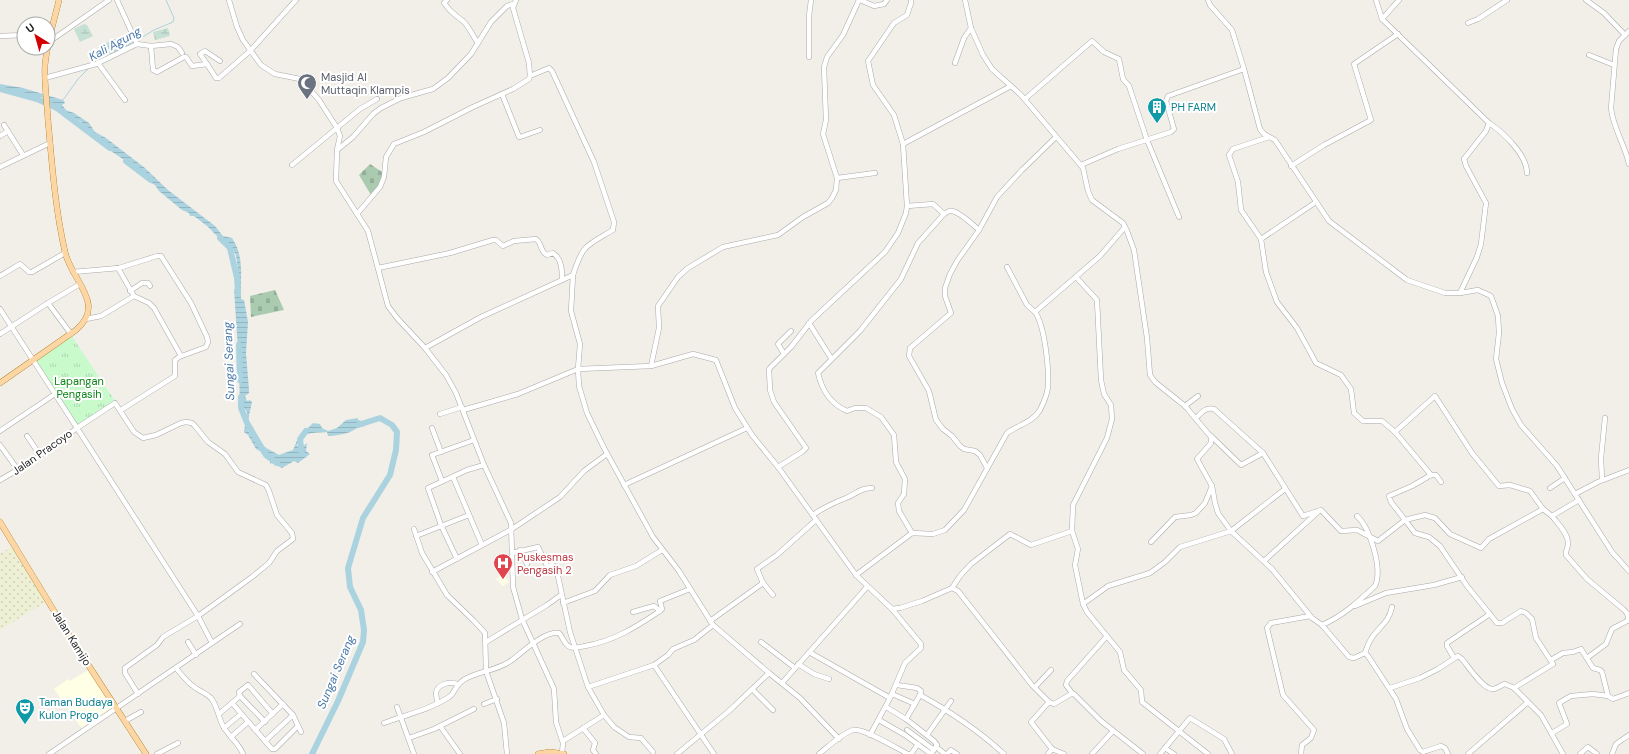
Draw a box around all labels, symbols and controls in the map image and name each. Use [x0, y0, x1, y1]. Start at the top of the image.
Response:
north arrow [16, 16, 56, 56]
text: U [23, 20, 37, 36]
water label: Kali Agung [86, 23, 144, 65]
place label: Masjid Al Muttaqin Klampis [321, 70, 410, 97]
mosque icon: Masjid Al Muttaqin Klampis [296, 72, 318, 100]
building icon: PH FARM [1146, 96, 1168, 124]
place label: PH FARM [1171, 100, 1216, 114]
water label: Sungai Serang [220, 321, 238, 401]
park label: Lapangan Pengasih [54, 374, 104, 401]
street label: Jalan Pracoyo [9, 426, 75, 478]
place label: Puskesmas Pengasih 2 [517, 550, 573, 577]
hospital icon: Puskesmas Pengasih 2 [492, 552, 514, 580]
street label: Jalan Kamijo [49, 608, 95, 668]
water label: Sungai Serang [313, 632, 359, 711]
place label: Taman Budaya Kulon Progo [39, 695, 113, 722]
theatre icon: Taman Budaya Kulon Progo [14, 697, 36, 725]

